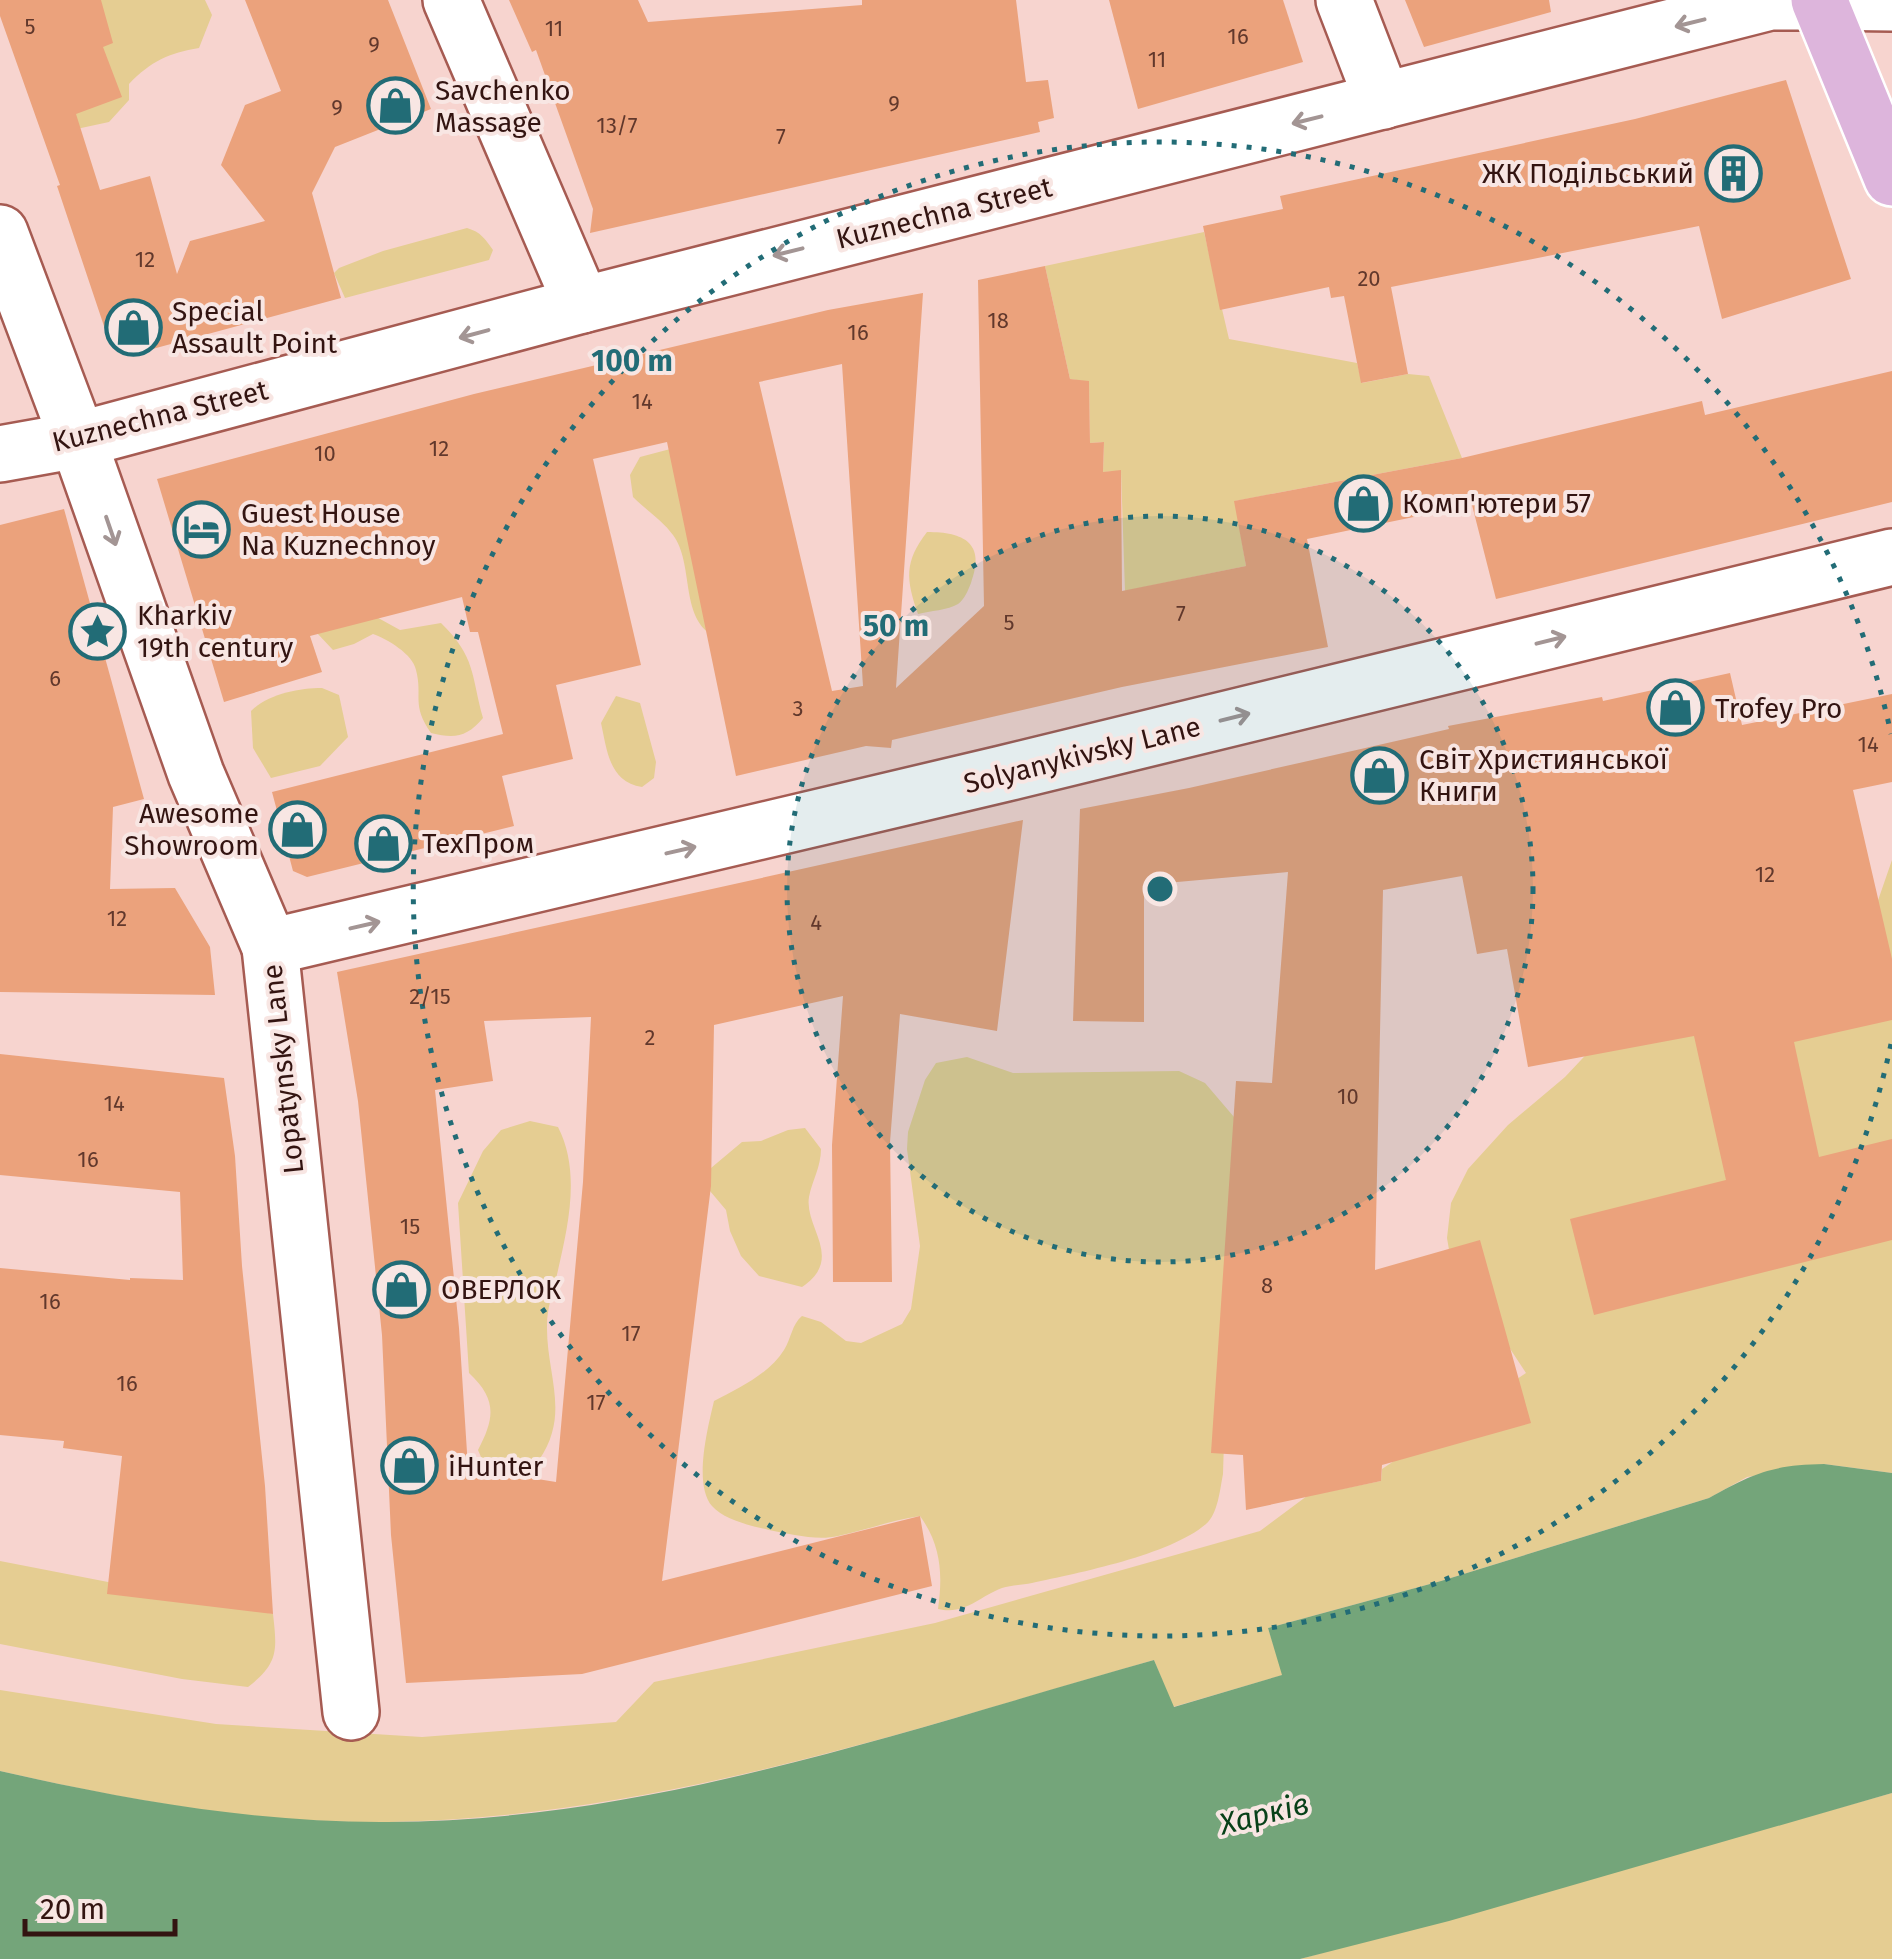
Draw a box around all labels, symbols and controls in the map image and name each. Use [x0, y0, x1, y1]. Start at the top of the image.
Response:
house number: 5 [24, 13, 36, 40]
one-way arrow [1675, 14, 1706, 33]
house number: 11 [545, 15, 563, 42]
house number: 16 [1227, 23, 1249, 50]
house number: 9 [368, 31, 380, 58]
house number: 11 [1148, 46, 1166, 73]
place label: Savchenko Massage [435, 74, 571, 139]
shop icon: Savchenko Massage [366, 76, 426, 136]
house number: 9 [888, 90, 900, 117]
house number: 9 [331, 94, 343, 121]
house number: 13/7 [596, 112, 638, 139]
one-way arrow [1292, 112, 1324, 130]
house number: 7 [776, 123, 786, 150]
building icon: ЖК Подільський [1703, 143, 1763, 203]
place label: ЖК Подільський [1482, 157, 1694, 190]
street label: Kuznechna Street [833, 170, 1056, 256]
one-way arrow [773, 244, 805, 262]
house number: 12 [135, 246, 155, 273]
house number: 20 [1357, 265, 1381, 292]
place label: Special Assault Point [172, 295, 338, 360]
shop icon: Special Assault Point [103, 297, 163, 357]
house number: 18 [987, 307, 1009, 334]
house number: 16 [847, 319, 869, 346]
one-way arrow [459, 325, 490, 344]
text: 100 m [591, 343, 673, 379]
street label: Kuznechna Street [49, 373, 272, 459]
house number: 14 [631, 388, 653, 415]
house number: 12 [429, 435, 449, 462]
house number: 10 [314, 440, 336, 467]
shop icon: Комп'ютери 57 [1333, 473, 1393, 533]
place label: Комп'ютери 57 [1402, 487, 1591, 520]
place label: Guest House Na Kuznechnoy [241, 497, 436, 562]
hotel icon: Guest House Na Kuznechnoy [172, 499, 232, 559]
one-way arrow [103, 515, 121, 547]
place label: Kharkiv 19th century [137, 599, 293, 664]
house number: 7 [1176, 600, 1186, 627]
place icon: Kharkiv 19th century [68, 601, 128, 661]
text: 50 m [863, 608, 929, 644]
house number: 5 [1003, 609, 1015, 636]
one-way arrow [1534, 630, 1566, 648]
house number: 6 [49, 665, 61, 692]
shop icon: Trofey Pro [1646, 678, 1706, 738]
place label: Trofey Pro [1715, 692, 1842, 725]
house number: 3 [793, 695, 803, 722]
one-way arrow [1218, 707, 1250, 725]
street label: Solyanykivsky Lane [960, 710, 1204, 800]
house number: 14 [1857, 731, 1879, 758]
place label: Світ Християнської Книги [1419, 743, 1669, 808]
shop icon: Світ Християнської Книги [1350, 745, 1410, 805]
place label: Awesome Showroom [124, 797, 259, 862]
shop icon: Awesome Showroom [268, 799, 328, 859]
shop icon: ТехПром [353, 813, 413, 873]
place label: ТехПром [422, 827, 534, 860]
one-way arrow [664, 840, 696, 858]
house number: 12 [1755, 861, 1775, 888]
centre of rings [1142, 871, 1178, 907]
house number: 12 [107, 905, 127, 932]
house number: 4 [810, 909, 822, 936]
one-way arrow [348, 915, 380, 933]
street label: Lopatynsky Lane [256, 963, 310, 1175]
house number: 2/15 [409, 983, 451, 1010]
house number: 2 [645, 1024, 655, 1051]
house number: 10 [1337, 1083, 1359, 1110]
house number: 14 [103, 1090, 125, 1117]
house number: 16 [77, 1146, 99, 1173]
house number: 15 [400, 1213, 420, 1240]
shop icon: ОВЕРЛОК [372, 1259, 432, 1319]
house number: 8 [1261, 1272, 1273, 1299]
place label: ОВЕРЛОК [441, 1273, 562, 1306]
house number: 16 [39, 1288, 61, 1315]
house number: 17 [621, 1320, 641, 1347]
house number: 16 [116, 1370, 138, 1397]
house number: 17 [586, 1389, 606, 1416]
shop icon: iHunter [379, 1436, 439, 1496]
place label: iHunter [448, 1450, 544, 1483]
water label: Харків [1215, 1786, 1312, 1843]
scale bar [25, 1874, 175, 1936]
text: 20 m [40, 1891, 105, 1927]

